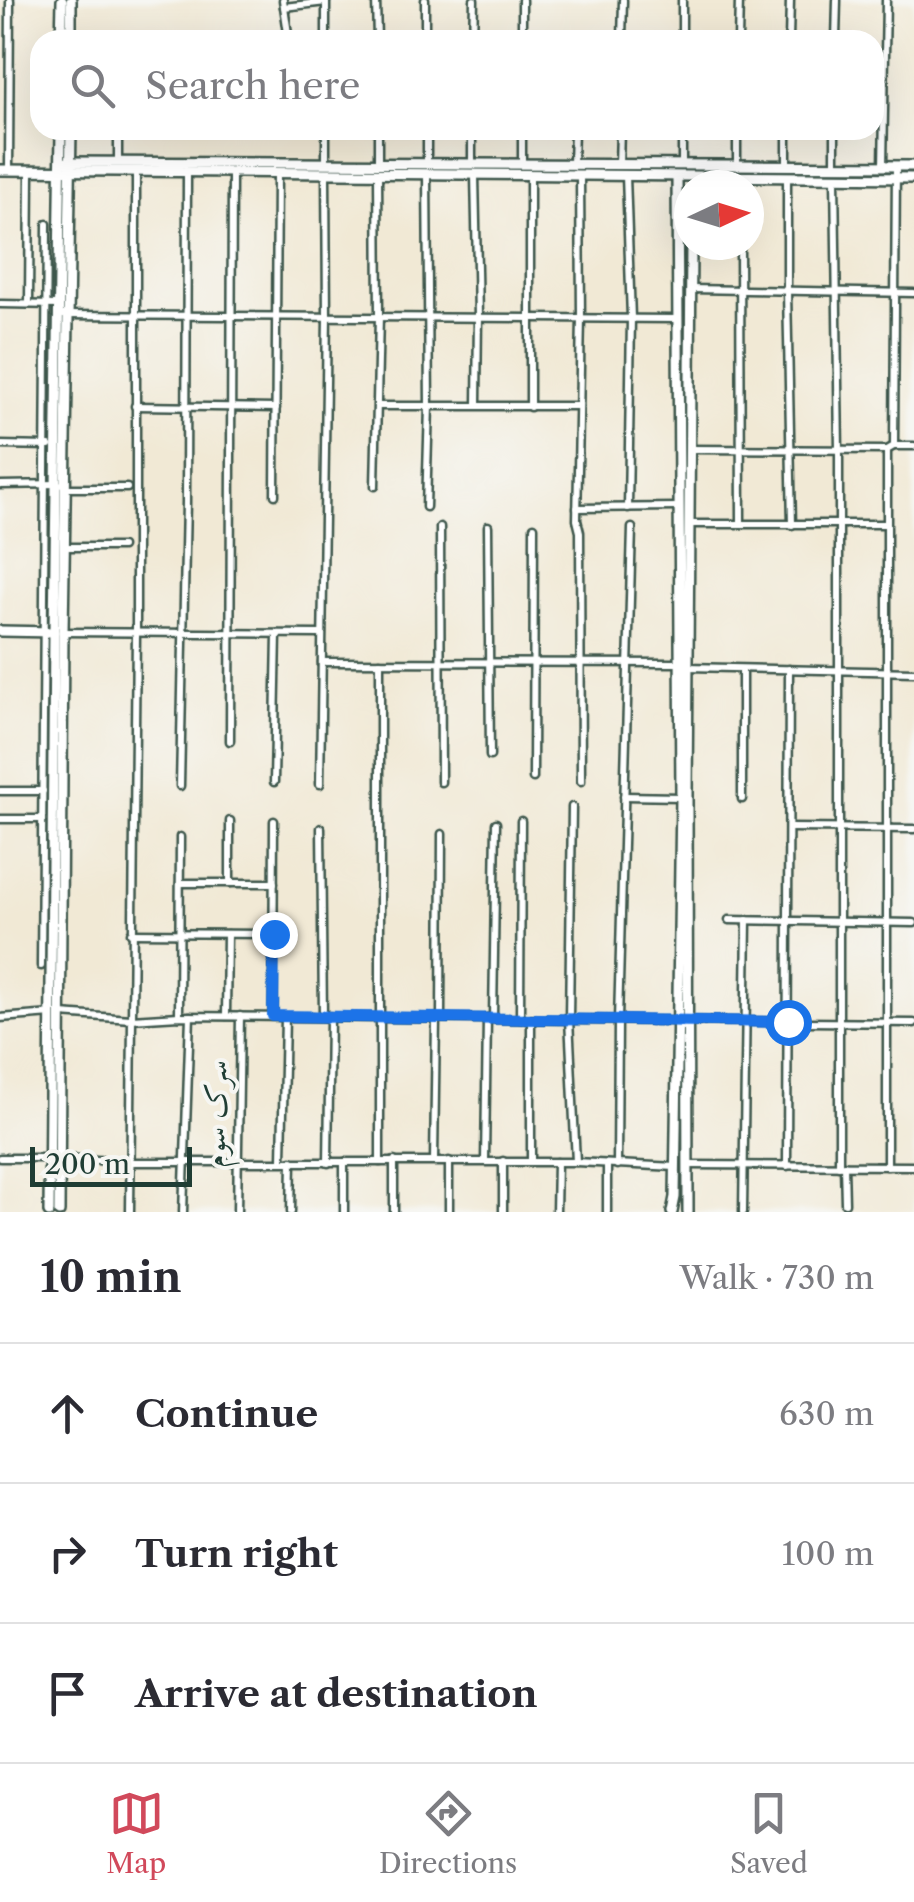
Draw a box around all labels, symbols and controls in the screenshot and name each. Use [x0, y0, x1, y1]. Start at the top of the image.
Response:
search box [30, 30, 884, 140]
icon: search [65, 58, 120, 113]
text: Search here [145, 62, 360, 109]
north arrow [674, 170, 764, 260]
route end [252, 912, 298, 958]
route start [766, 1000, 812, 1046]
street label: سرک سوم [196, 1060, 242, 1168]
scale bar [30, 1142, 192, 1186]
text: 200 m [45, 1147, 130, 1181]
text: 10 min [40, 1251, 181, 1303]
text: Walk · 730 m [680, 1258, 874, 1297]
icon: ahead [40, 1386, 95, 1441]
text: Continue [135, 1390, 318, 1437]
text: 630 m [779, 1394, 874, 1433]
icon: right [40, 1526, 95, 1581]
text: Turn right [135, 1530, 338, 1577]
text: 100 m [782, 1534, 874, 1573]
icon: arrive [40, 1666, 95, 1721]
text: Arrive at destination [135, 1670, 538, 1717]
tab: Map [106, 1786, 166, 1880]
tab: Directions [379, 1786, 517, 1880]
tab: Saved [730, 1786, 808, 1880]

